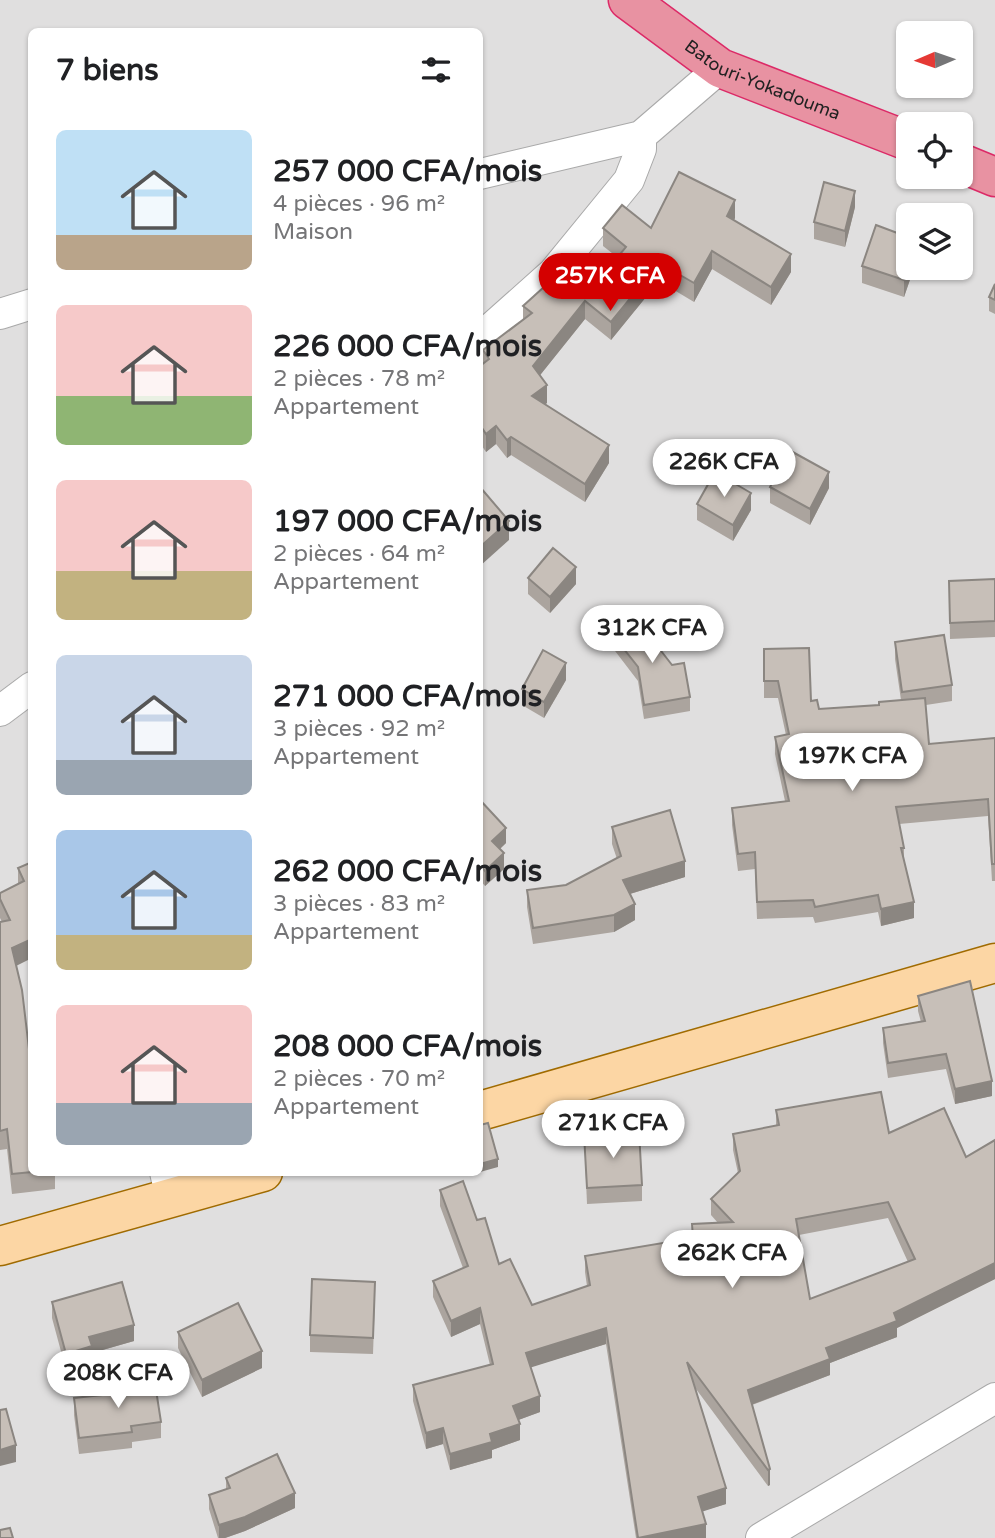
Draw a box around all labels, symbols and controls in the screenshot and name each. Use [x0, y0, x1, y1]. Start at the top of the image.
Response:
north arrow [896, 21, 973, 98]
map controls [896, 21, 973, 280]
street label: Batouri-Yokadouma [680, 35, 844, 125]
icon: filters [417, 51, 455, 89]
text: 7 biens [56, 52, 159, 89]
button: locate [896, 112, 973, 189]
text: 257 000 CFA/mois [273, 153, 542, 190]
icon: home [112, 158, 196, 242]
text: 4 pièces · 96 m² [273, 190, 445, 218]
button: layers [896, 203, 973, 280]
text: Maison [273, 218, 353, 246]
pin: 257K CFA [538, 254, 682, 313]
text: 257K CFA [555, 262, 665, 290]
text: 226 000 CFA/mois [273, 328, 542, 365]
icon: home [112, 333, 196, 417]
text: 2 pièces · 78 m² [273, 365, 445, 393]
text: Appartement [273, 393, 419, 421]
pin: 226K CFA [652, 440, 796, 499]
text: 226K CFA [669, 448, 779, 476]
text: 197 000 CFA/mois [273, 503, 542, 540]
icon: home [112, 508, 196, 592]
text: 2 pièces · 64 m² [273, 540, 445, 568]
text: Appartement [273, 568, 419, 596]
pin: 312K CFA [580, 606, 724, 665]
text: 312K CFA [597, 614, 707, 642]
text: 271 000 CFA/mois [273, 678, 542, 715]
icon: home [112, 683, 196, 767]
text: 3 pièces · 92 m² [273, 715, 445, 743]
pin: 197K CFA [780, 734, 924, 793]
text: 197K CFA [797, 742, 907, 770]
text: Appartement [273, 743, 419, 771]
text: 262 000 CFA/mois [273, 853, 542, 890]
icon: home [112, 858, 196, 942]
text: 3 pièces · 83 m² [273, 890, 445, 918]
text: Appartement [273, 918, 419, 946]
text: 208 000 CFA/mois [273, 1028, 542, 1065]
icon: home [112, 1033, 196, 1117]
text: 2 pièces · 70 m² [273, 1065, 445, 1093]
text: Appartement [273, 1093, 419, 1121]
pin: 271K CFA [541, 1100, 685, 1160]
text: 271K CFA [558, 1109, 668, 1137]
pin: 262K CFA [660, 1230, 804, 1290]
text: 262K CFA [677, 1239, 787, 1267]
pin: 208K CFA [46, 1350, 190, 1410]
text: 208K CFA [63, 1359, 173, 1387]

